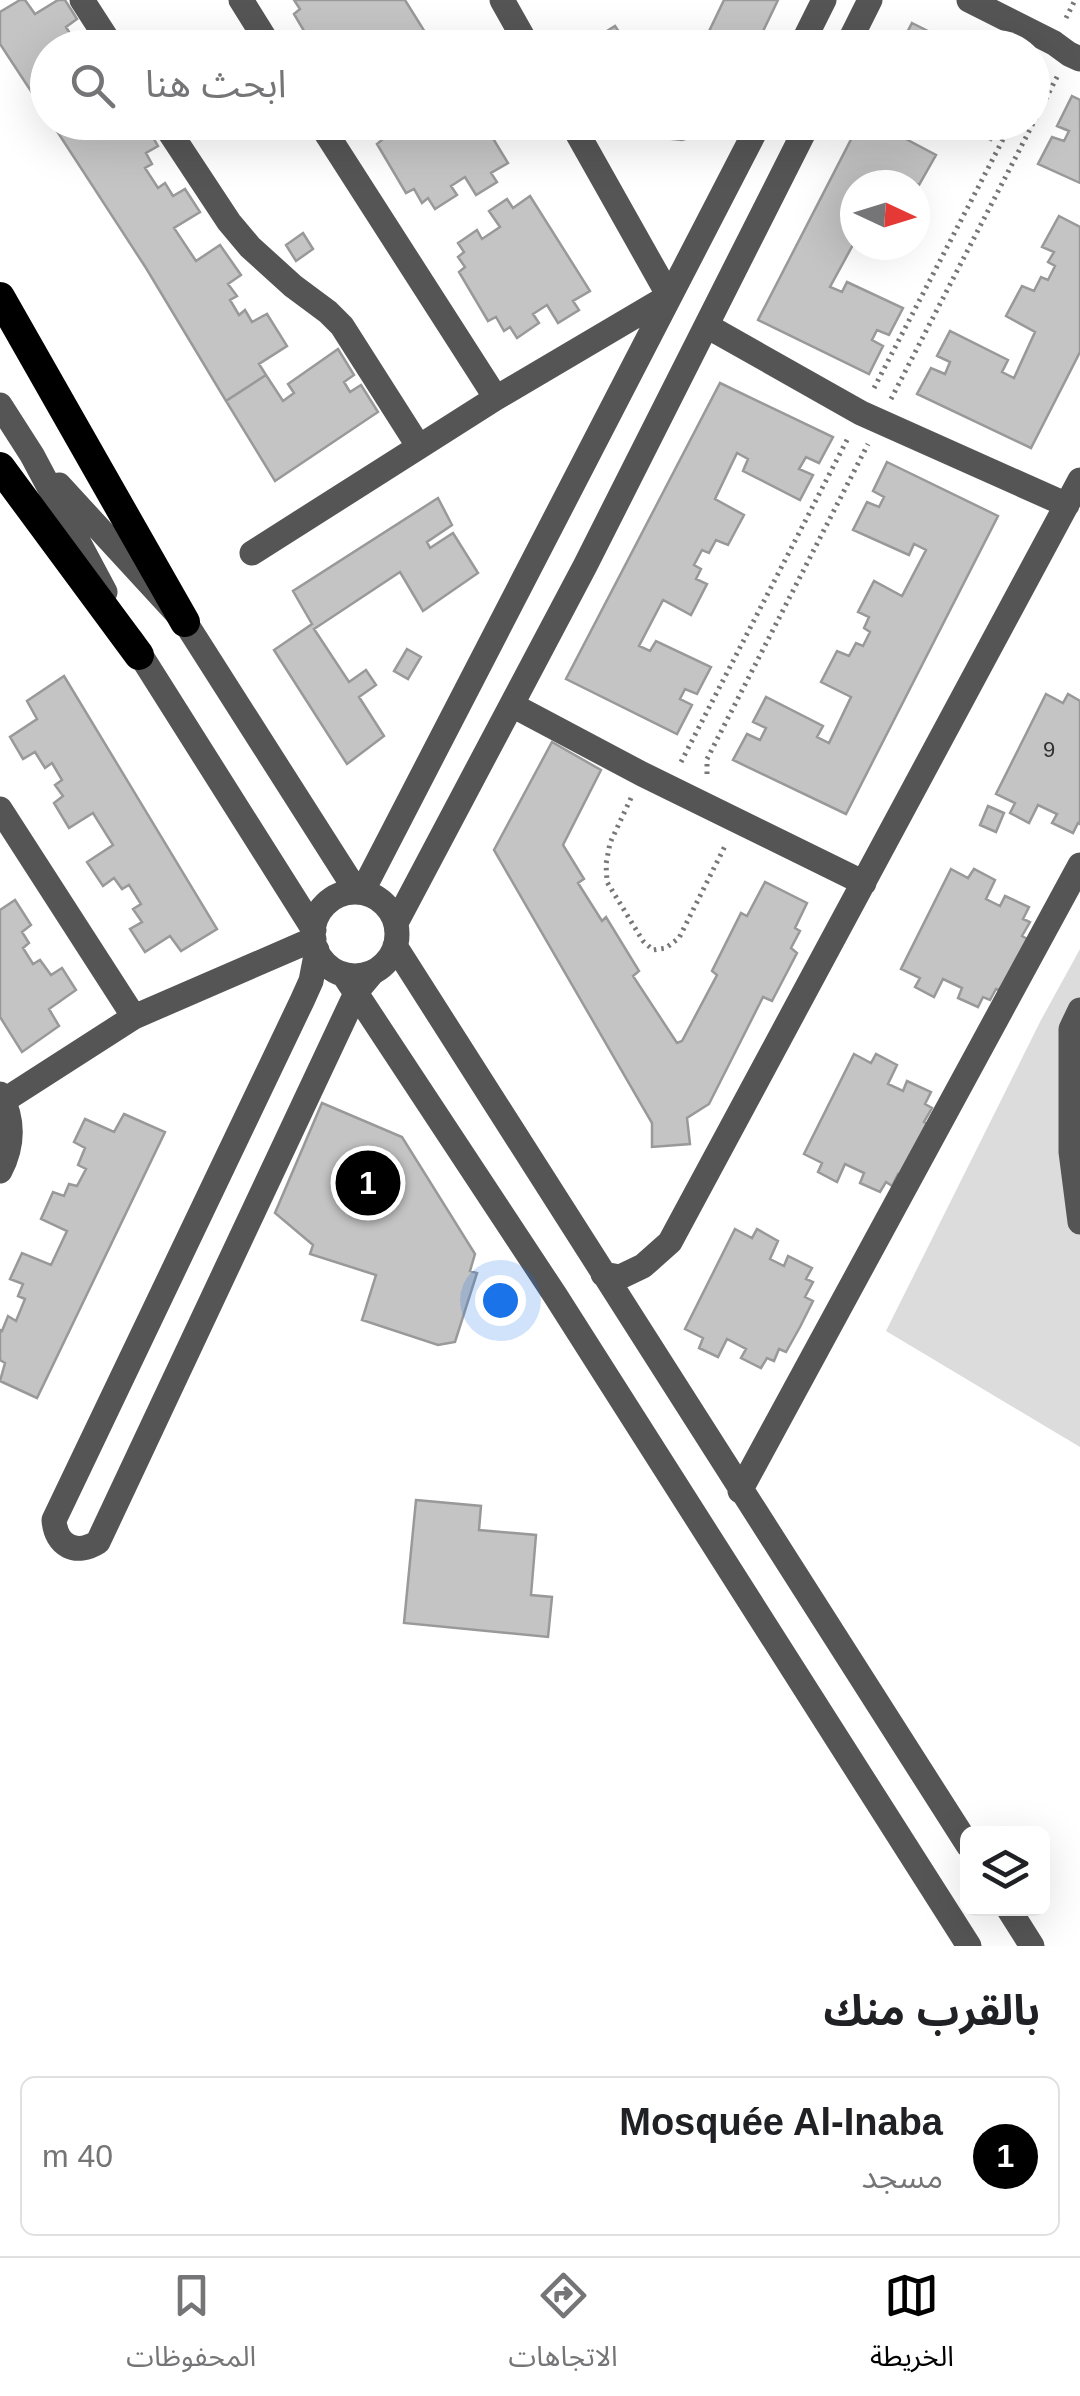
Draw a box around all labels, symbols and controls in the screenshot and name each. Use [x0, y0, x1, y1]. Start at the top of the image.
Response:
search box [30, 30, 1050, 140]
icon: search [65, 58, 120, 113]
text: ابحث هنا [145, 63, 286, 105]
north arrow [840, 170, 930, 260]
house number: 9 [1043, 737, 1055, 762]
pin: 1 [336, 1146, 400, 1220]
your location [475, 1275, 526, 1326]
map controls [960, 1826, 1050, 1916]
button: layers [960, 1826, 1050, 1916]
text: بالقرب منك [824, 1987, 1040, 2034]
text: Mosquée Al-Inaba [619, 2101, 943, 2143]
text: 40 m [42, 2138, 113, 2174]
text: 1 [997, 2138, 1014, 2174]
text: مسجد [862, 2159, 943, 2195]
tab: المحفوظات [126, 2268, 256, 2387]
tab: الاتجاهات [508, 2268, 618, 2387]
tab: الخريطة [870, 2268, 954, 2387]

